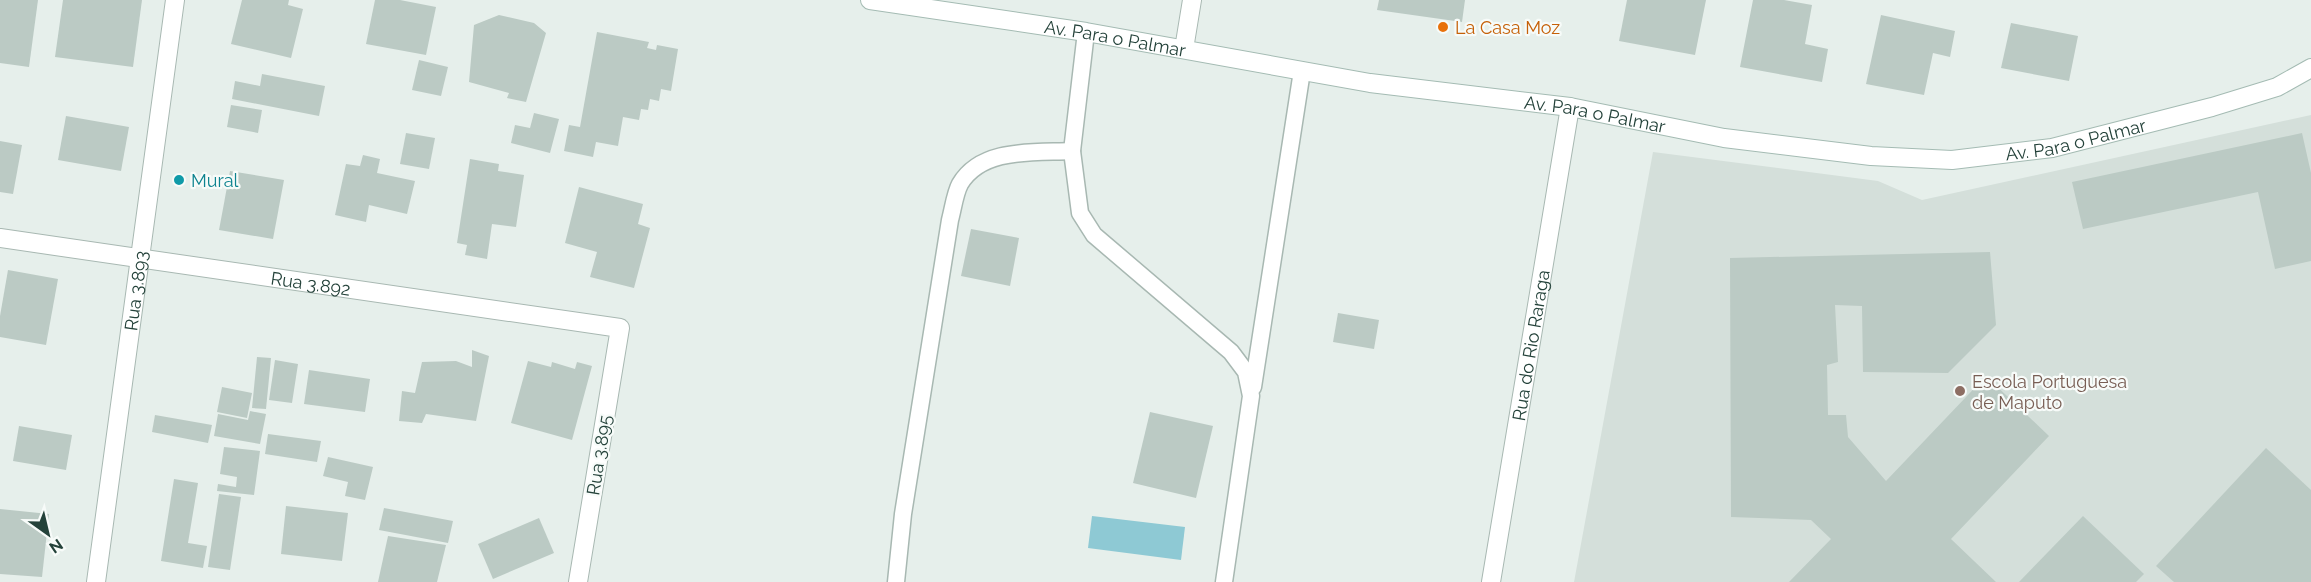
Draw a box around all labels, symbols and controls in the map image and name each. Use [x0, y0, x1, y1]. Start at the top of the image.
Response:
street label: Av. Para o Palmar [1043, 15, 1188, 60]
place label: La Casa Moz [1455, 17, 1560, 38]
marker: La Casa Moz [1436, 20, 1450, 34]
street label: Av. Para o Palmar [1523, 91, 1668, 137]
street label: Av. Para o Palmar [2004, 114, 2149, 164]
place label: Mural [191, 170, 239, 191]
marker: Mural [172, 173, 186, 187]
street label: Rua 3.893 [120, 249, 151, 332]
street label: Rua 3.892 [269, 267, 352, 299]
street label: Rua do Rio Raraga [1507, 268, 1553, 422]
place label: Escola Portuguesa de Maputo [1972, 371, 2127, 413]
marker: Escola Portuguesa de Maputo [1953, 384, 1967, 398]
street label: Rua 3.895 [582, 413, 616, 497]
north arrow [18, 504, 78, 564]
text: N [46, 535, 66, 557]

